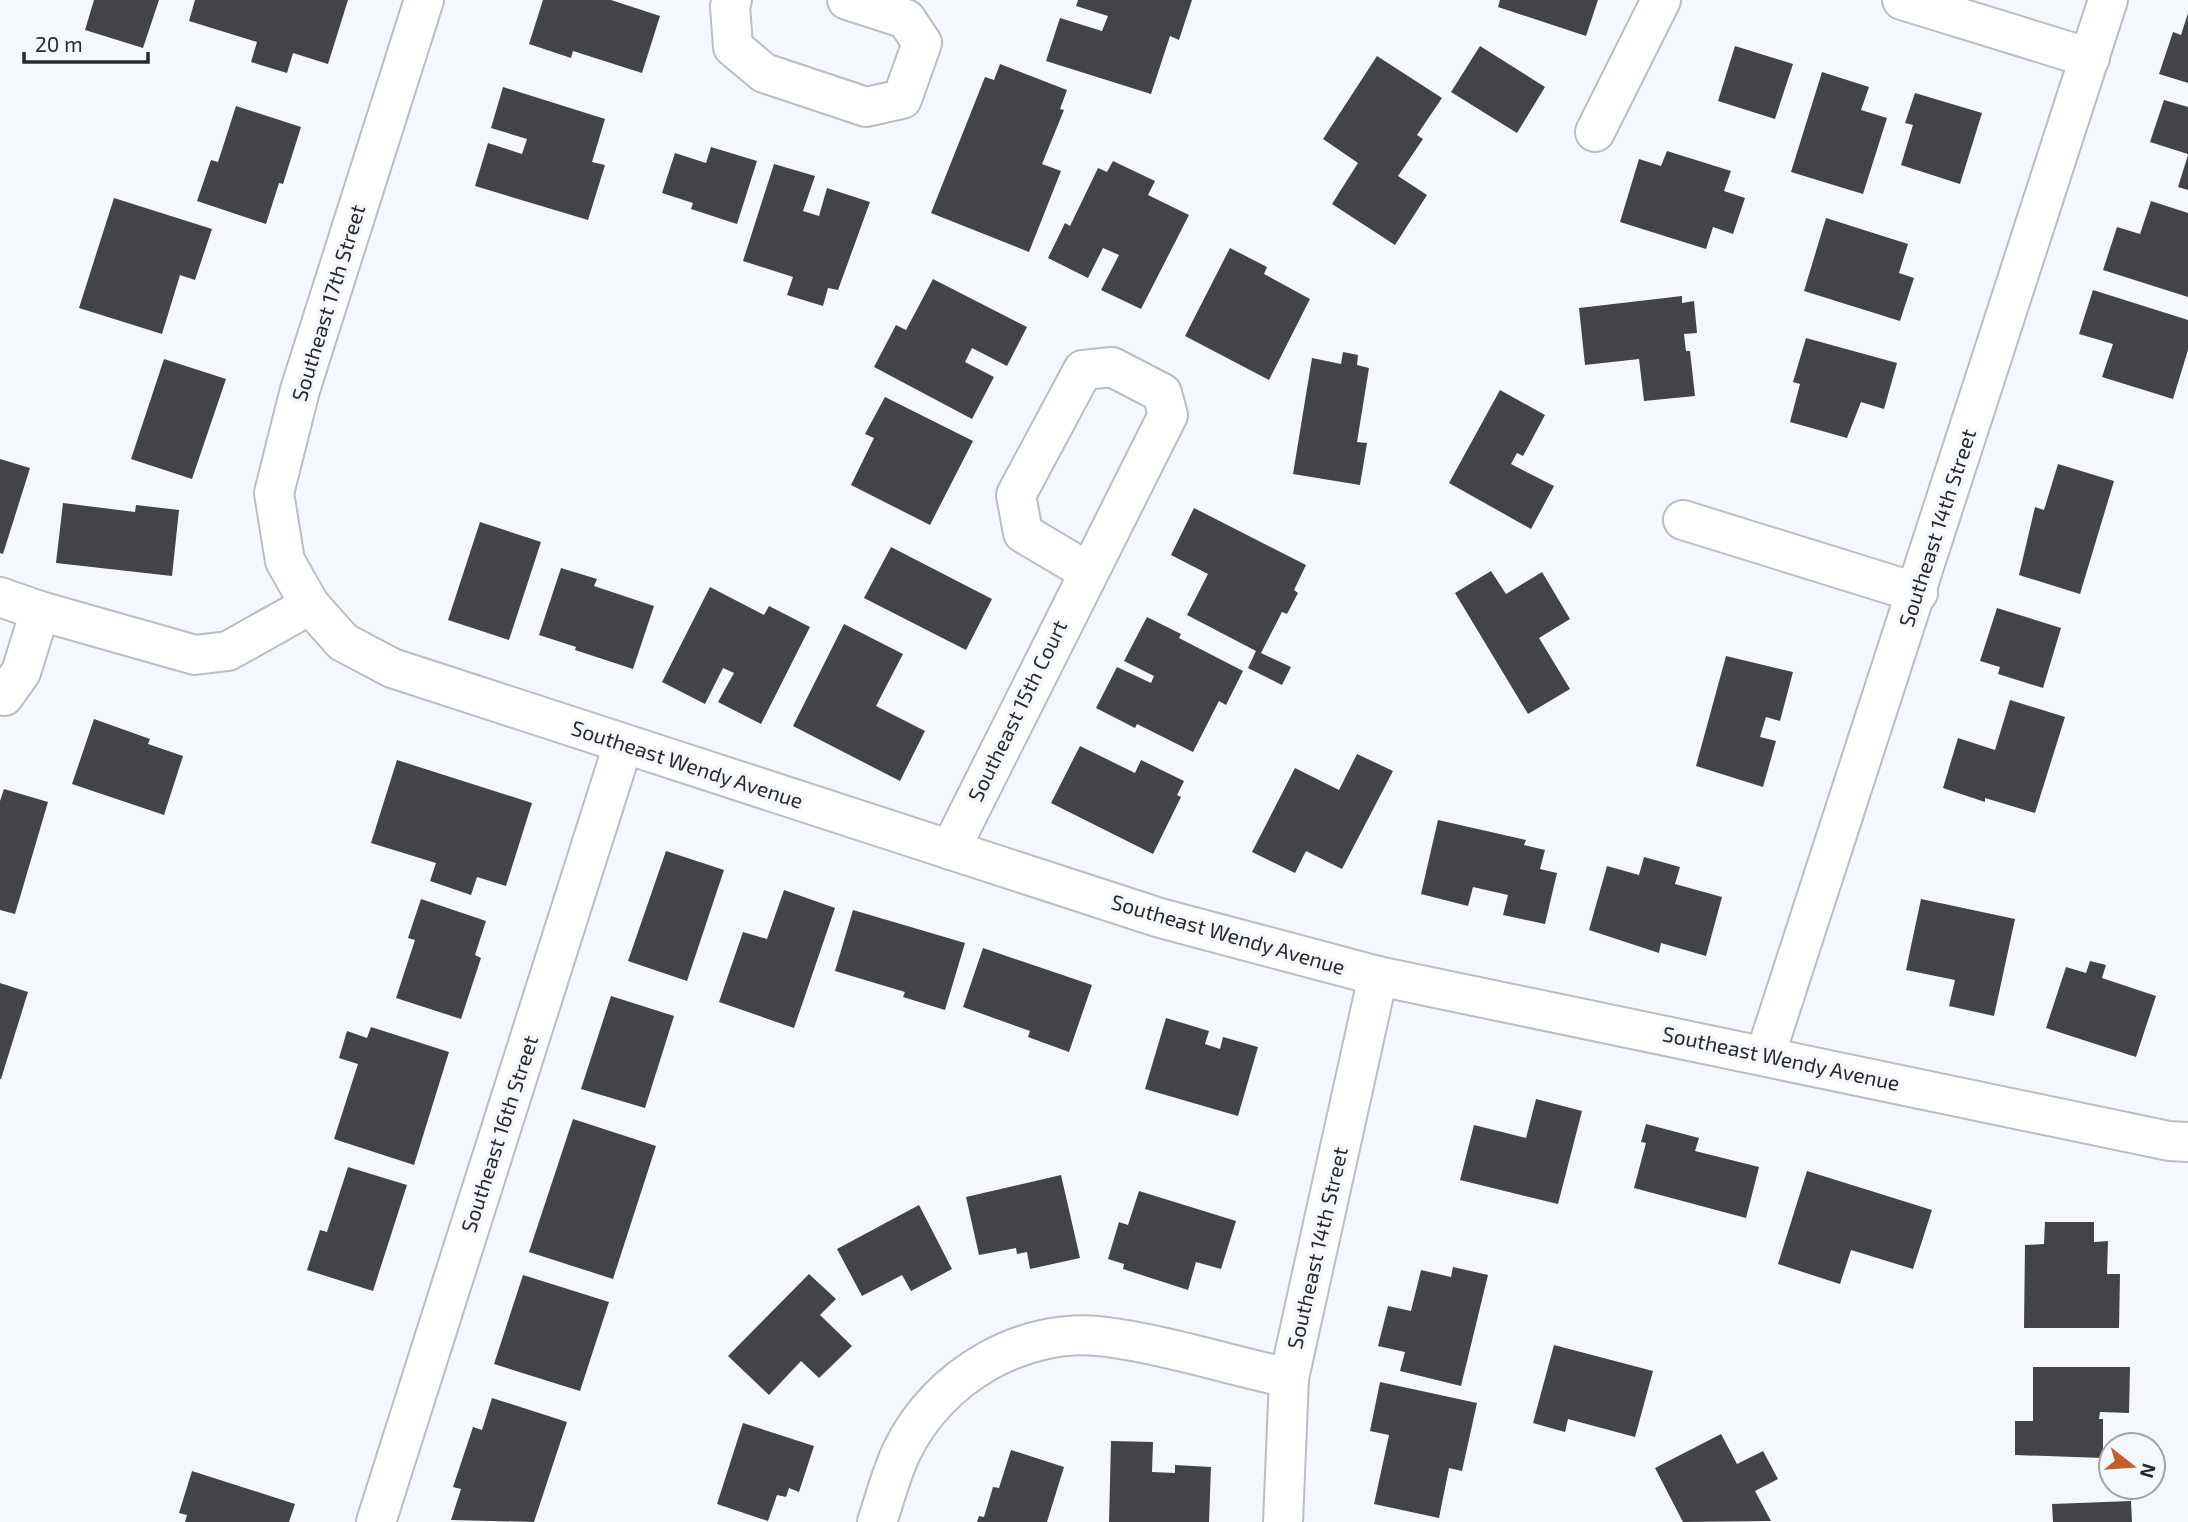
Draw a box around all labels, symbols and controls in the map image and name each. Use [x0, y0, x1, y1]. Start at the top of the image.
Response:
scale bar [24, 21, 149, 65]
text: 20 m [35, 31, 83, 56]
street label: Southeast 17th Street [286, 201, 369, 404]
street label: Southeast 14th Street [1893, 425, 1980, 630]
street label: Southeast 15th Court [962, 616, 1071, 805]
street label: Southeast Wendy Avenue [569, 714, 806, 813]
street label: Southeast Wendy Avenue [1109, 888, 1348, 979]
street label: Southeast Wendy Avenue [1660, 1020, 1902, 1095]
street label: Southeast 16th Street [455, 1032, 542, 1235]
street label: Southeast 14th Street [1281, 1144, 1352, 1351]
north arrow [2097, 1431, 2167, 1501]
text: N [2136, 1461, 2162, 1481]

